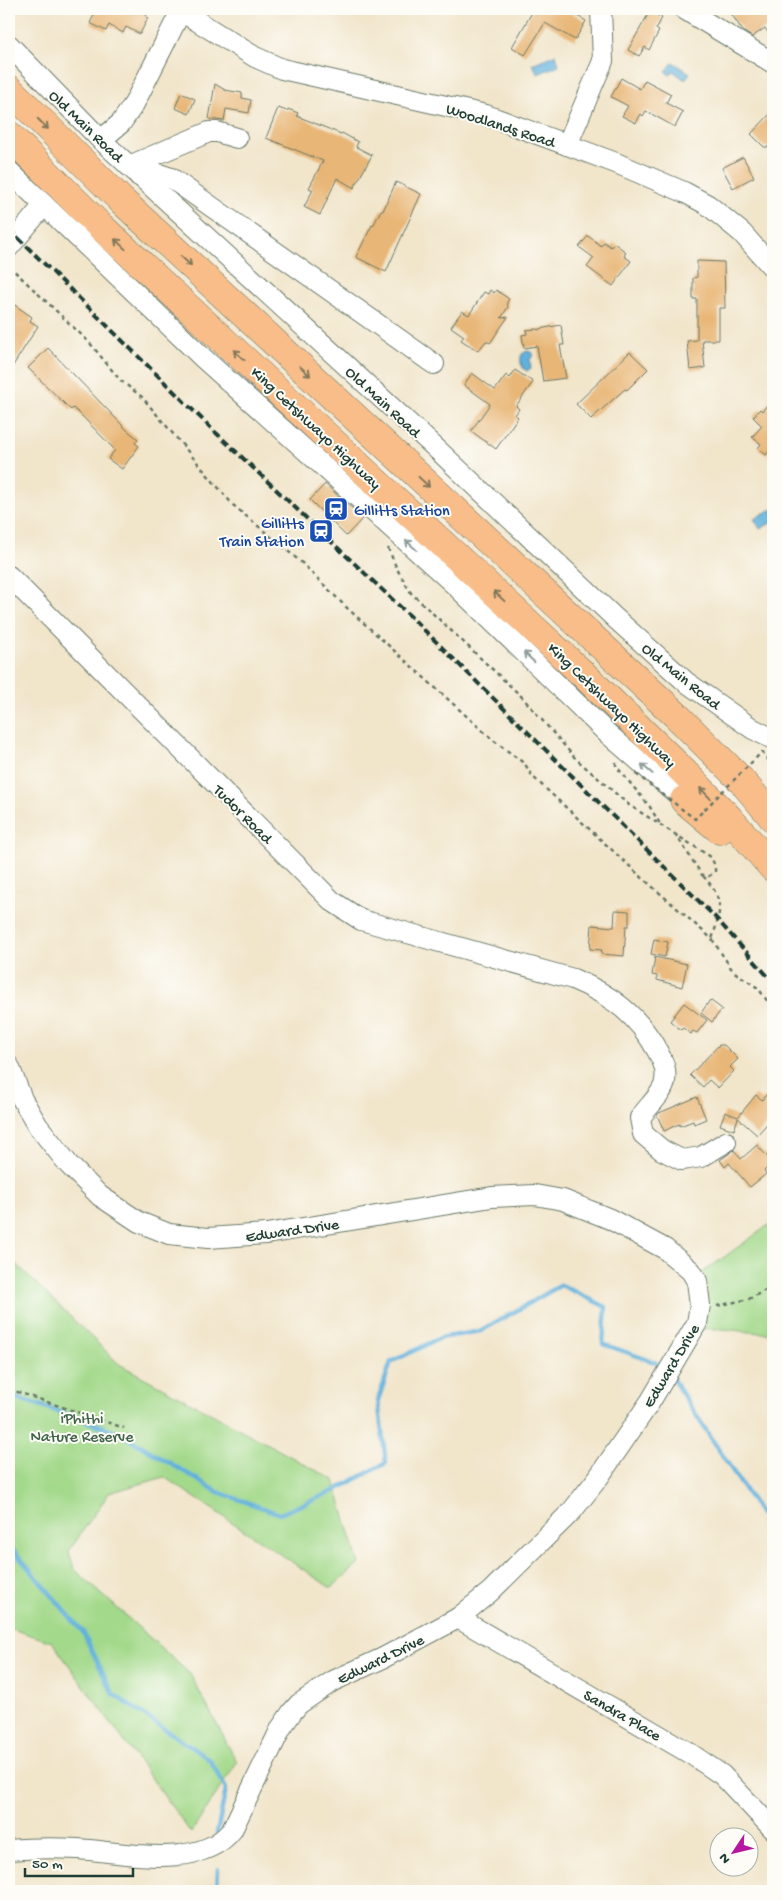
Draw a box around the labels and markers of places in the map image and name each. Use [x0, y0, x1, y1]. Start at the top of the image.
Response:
station icon: Gillitts Station [323, 496, 349, 522]
place label: Gillitts Station [354, 503, 450, 522]
place label: Gillitts Train Station [219, 516, 305, 553]
station icon: Gillitts Train Station [308, 518, 334, 544]

